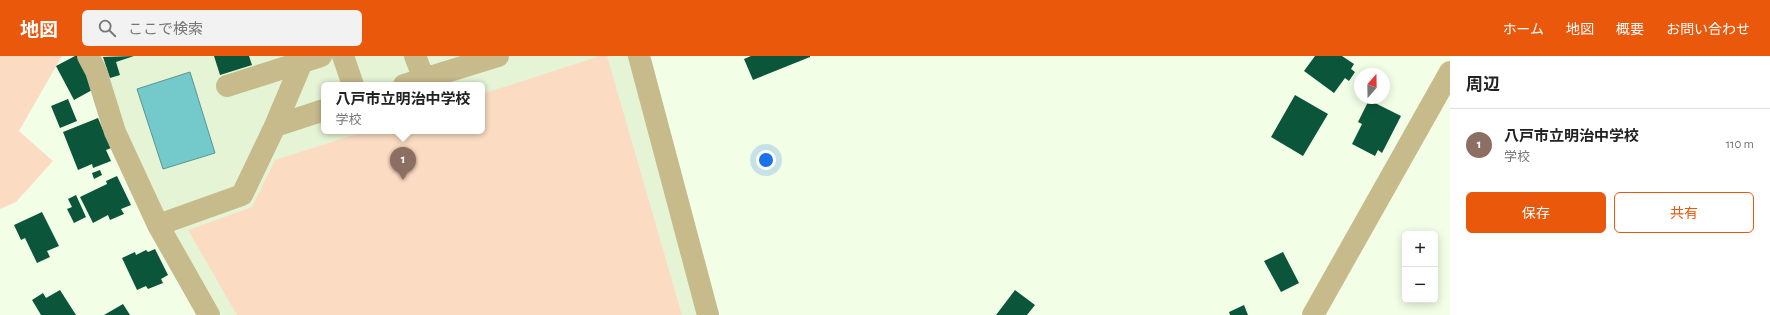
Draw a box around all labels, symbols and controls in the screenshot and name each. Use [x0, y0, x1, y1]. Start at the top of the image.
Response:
search box [82, 10, 362, 46]
icon: search [96, 17, 118, 39]
text: 地図 [20, 21, 58, 40]
text: ここで検索 [128, 22, 203, 37]
text: ホーム [1502, 23, 1544, 37]
text: 地図 [1566, 23, 1594, 37]
text: 概要 [1616, 23, 1644, 37]
text: お問い合わせ [1666, 23, 1750, 37]
north arrow [1354, 68, 1390, 104]
text: 周辺 [1466, 76, 1500, 93]
popup [321, 82, 485, 134]
text: 八戸市立明治中学校 [335, 92, 471, 107]
text: 学校 [335, 114, 362, 127]
text: 八戸市立明治中学校 [1504, 129, 1639, 144]
text: 1 [1477, 138, 1481, 151]
text: 110 m [1726, 138, 1754, 151]
pin: 1 [390, 147, 416, 180]
your location [756, 150, 776, 170]
text: 学校 [1504, 151, 1530, 164]
button: 保存 [1466, 192, 1606, 233]
button: 共有 [1614, 192, 1754, 233]
map controls [1402, 231, 1438, 303]
button: + [1402, 231, 1438, 267]
button: − [1402, 267, 1438, 303]

